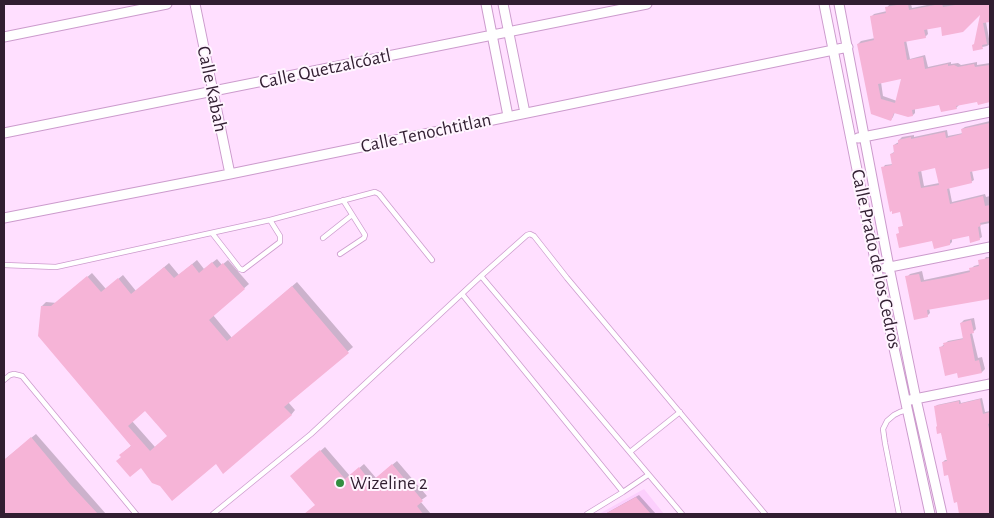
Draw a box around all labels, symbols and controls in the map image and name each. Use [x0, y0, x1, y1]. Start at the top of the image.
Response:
street label: Calle Kabah [192, 44, 232, 134]
street label: Calle Quetzalcóatl [257, 44, 393, 94]
street label: Calle Tenochtitlan [359, 108, 493, 158]
street label: Calle Prado de los Cedros [846, 167, 906, 351]
place label: Wizeline 2 [350, 472, 428, 494]
marker: Wizeline 2 [334, 477, 346, 489]

